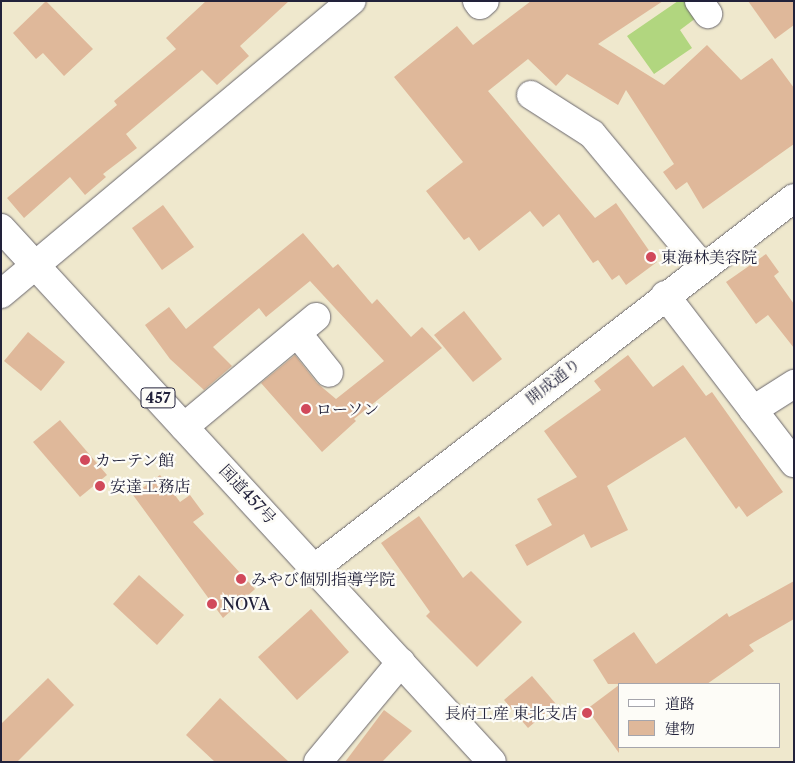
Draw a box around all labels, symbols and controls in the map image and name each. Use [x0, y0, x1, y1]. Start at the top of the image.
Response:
place label: 東海林美容院 [661, 247, 757, 267]
marker: 東海林美容院 [645, 251, 657, 263]
street label: 開成通り [522, 354, 584, 408]
road number: 457 [140, 386, 176, 410]
place label: ローソン [316, 399, 380, 419]
marker: ローソン [300, 403, 312, 415]
place label: カーテン館 [95, 450, 175, 470]
marker: カーテン館 [79, 454, 91, 466]
street label: 国道457号 [216, 460, 280, 528]
place label: 安達工務店 [110, 476, 190, 496]
marker: 安達工務店 [94, 480, 106, 492]
place label: みやび個別指導学院 [251, 569, 395, 589]
marker: みやび個別指導学院 [235, 573, 247, 585]
place label: NOVA [222, 594, 270, 614]
marker: NOVA [206, 598, 218, 610]
legend [618, 683, 780, 748]
text: 道路 [665, 694, 695, 713]
place label: 長府工産 東北支店 [445, 703, 577, 723]
marker: 長府工産 東北支店 [581, 707, 593, 719]
text: 建物 [665, 719, 695, 738]

